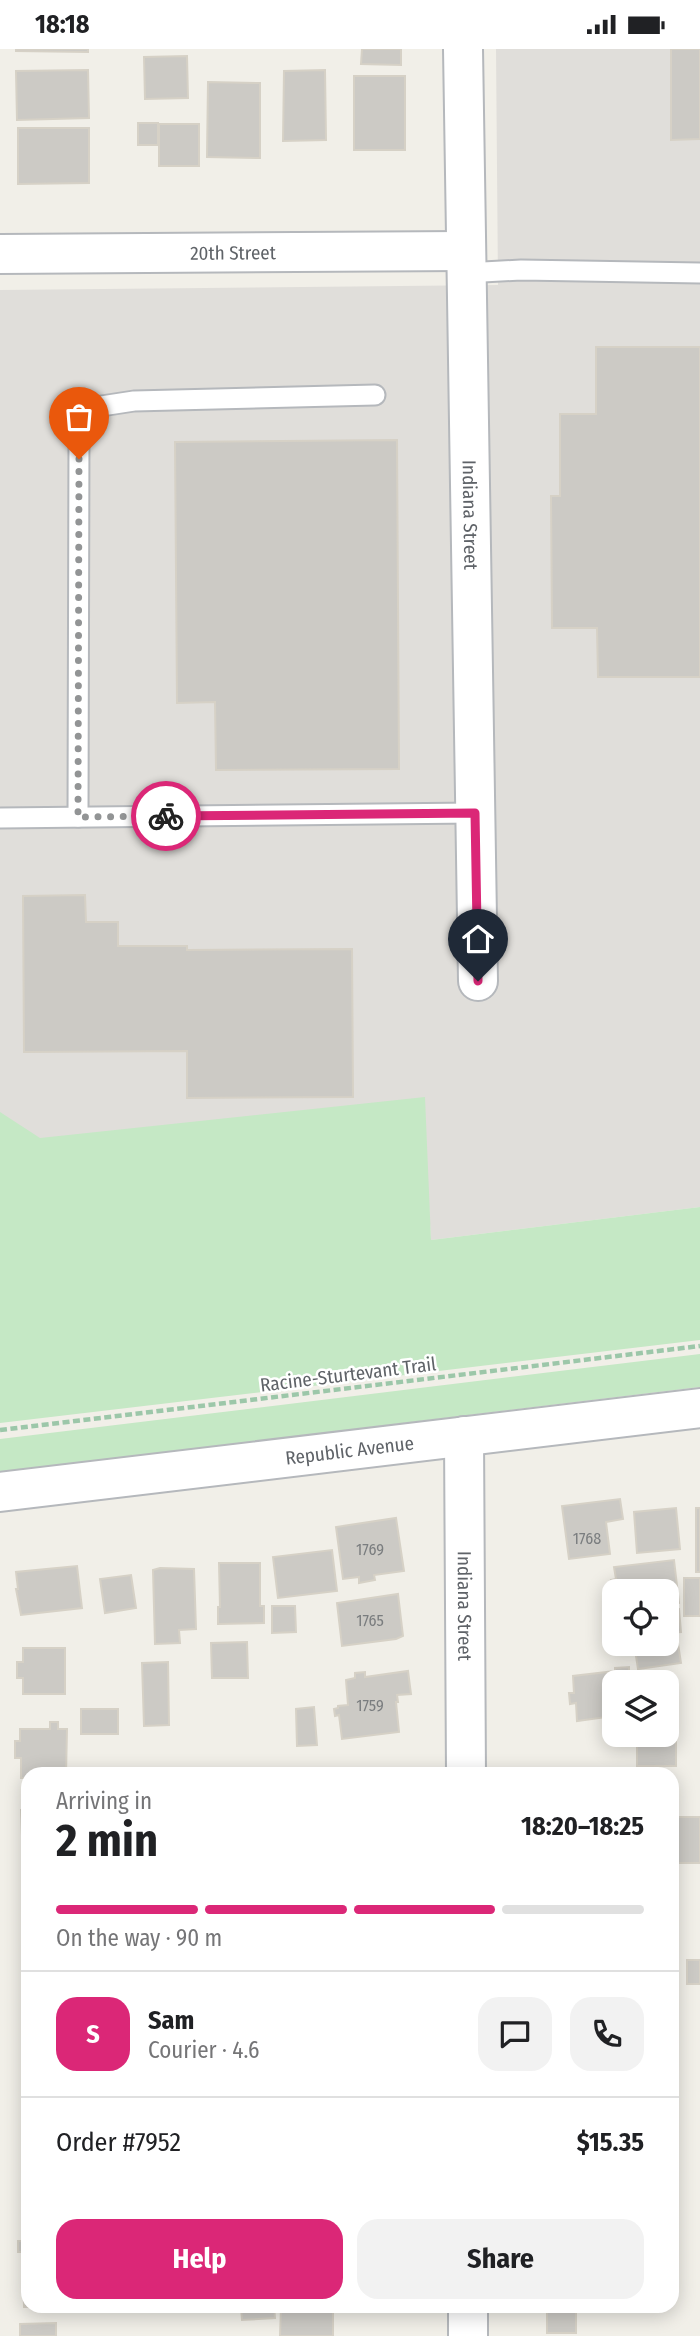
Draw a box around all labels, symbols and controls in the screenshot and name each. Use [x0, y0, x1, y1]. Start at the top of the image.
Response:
text: 18:18 [35, 9, 90, 40]
street label: 20th Street [190, 241, 277, 265]
pin [49, 387, 109, 459]
icon: bag [60, 398, 98, 436]
street label: Indiana Street [458, 460, 482, 571]
courier [131, 781, 201, 851]
icon: bike [147, 797, 185, 835]
pin [448, 909, 508, 981]
icon: home [459, 920, 497, 958]
street label: Racine-Sturtevant Trail [259, 1352, 437, 1397]
street label: Republic Avenue [284, 1431, 415, 1470]
house number: 1768 [573, 1529, 601, 1548]
house number: 1769 [356, 1540, 384, 1559]
street label: Indiana Street [453, 1551, 476, 1662]
map controls [602, 1579, 679, 1747]
button: locate [602, 1579, 679, 1656]
house number: 1765 [356, 1611, 384, 1630]
button: layers [602, 1670, 679, 1747]
house number: 1759 [356, 1696, 384, 1715]
text: Arriving in [56, 1787, 152, 1815]
text: 18:20–18:25 [521, 1811, 644, 1842]
text: 2 min [56, 1813, 158, 1868]
text: On the way · 90 m [56, 1924, 222, 1952]
button: chat [478, 1997, 552, 2071]
button: phone [570, 1997, 644, 2071]
text: Sam [148, 2005, 194, 2036]
text: S [86, 2019, 100, 2050]
text: Courier · 4.6 [148, 2036, 259, 2064]
text: Order #7952 [56, 2127, 181, 2158]
text: $15.35 [577, 2127, 644, 2158]
button: Help [56, 2219, 343, 2299]
button: Share [357, 2219, 644, 2299]

